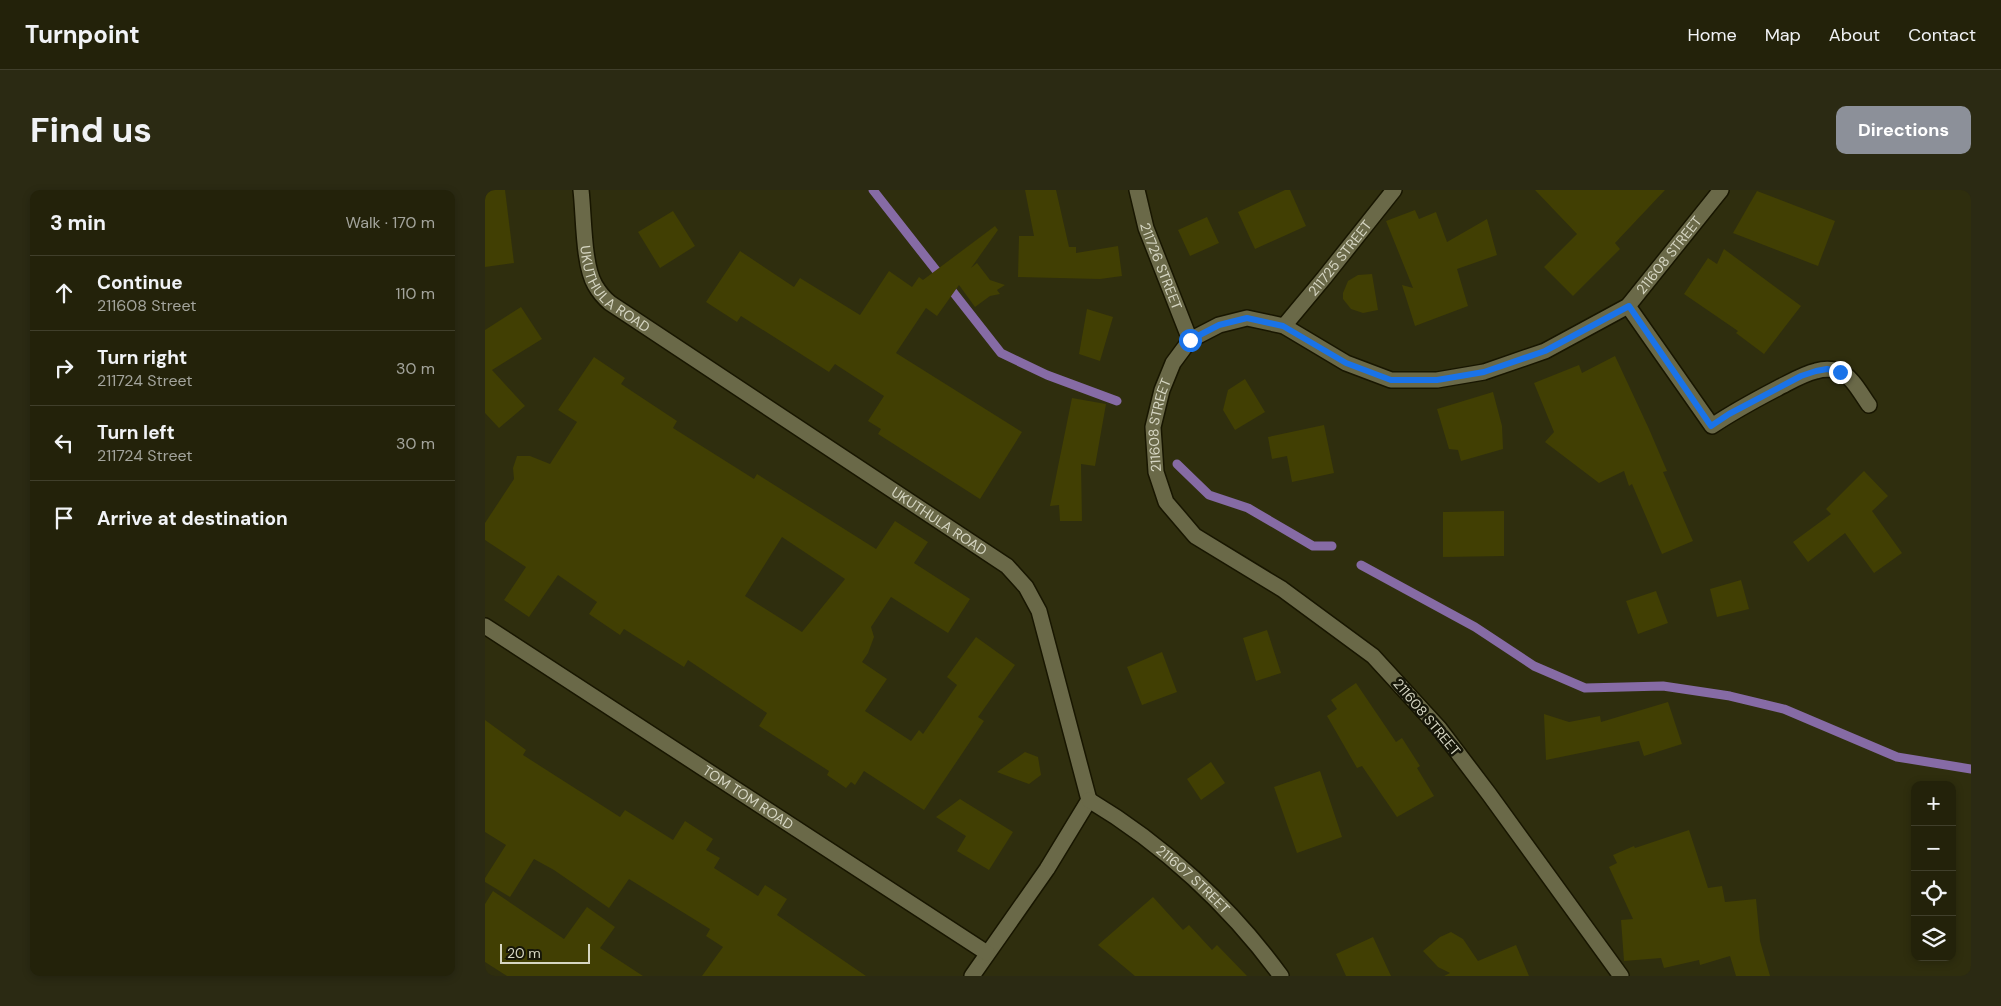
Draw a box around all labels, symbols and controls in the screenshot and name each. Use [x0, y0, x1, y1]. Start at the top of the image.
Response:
text: Turnpoint [25, 19, 140, 50]
text: Home [1687, 23, 1737, 47]
text: Map [1765, 23, 1801, 47]
text: About [1829, 23, 1880, 47]
text: Contact [1908, 23, 1976, 47]
button: Directions [1836, 106, 1971, 154]
text: Find us [30, 107, 152, 153]
text: 3 min [50, 209, 106, 237]
text: Walk · 170 m [346, 212, 435, 233]
street label: 211608 STREET [1632, 212, 1706, 298]
street label: 211725 STREET [1304, 216, 1376, 300]
street label: 211726 STREET [1136, 221, 1186, 313]
street label: UKUTHULA ROAD [576, 244, 654, 336]
text: Continue [97, 270, 183, 295]
icon: ahead [50, 279, 78, 307]
text: 110 m [396, 283, 435, 304]
text: 211608 Street [97, 295, 197, 316]
route start [1179, 329, 1202, 352]
text: Turn right [97, 345, 187, 370]
icon: right [50, 354, 78, 382]
text: 30 m [396, 358, 435, 379]
route end [1829, 361, 1852, 384]
text: 211724 Street [97, 370, 193, 391]
street label: 211608 STREET [1144, 375, 1175, 473]
text: Turn left [97, 420, 175, 445]
icon: left [50, 429, 78, 457]
text: 30 m [396, 433, 435, 454]
text: 211724 Street [97, 445, 193, 466]
street label: UKUTHULA ROAD [888, 483, 990, 559]
icon: arrive [50, 504, 78, 532]
text: Arrive at destination [97, 506, 288, 531]
street label: 211608 STREET [1390, 675, 1465, 759]
street label: TOM TOM ROAD [699, 761, 797, 834]
map controls [1911, 781, 1956, 961]
button: + [1911, 781, 1956, 826]
button: − [1911, 826, 1956, 871]
street label: 211607 STREET [1152, 841, 1234, 918]
button: locate [1911, 871, 1956, 916]
button: layers [1911, 916, 1956, 961]
scale bar [500, 941, 590, 964]
text: 20 m [507, 944, 541, 962]

